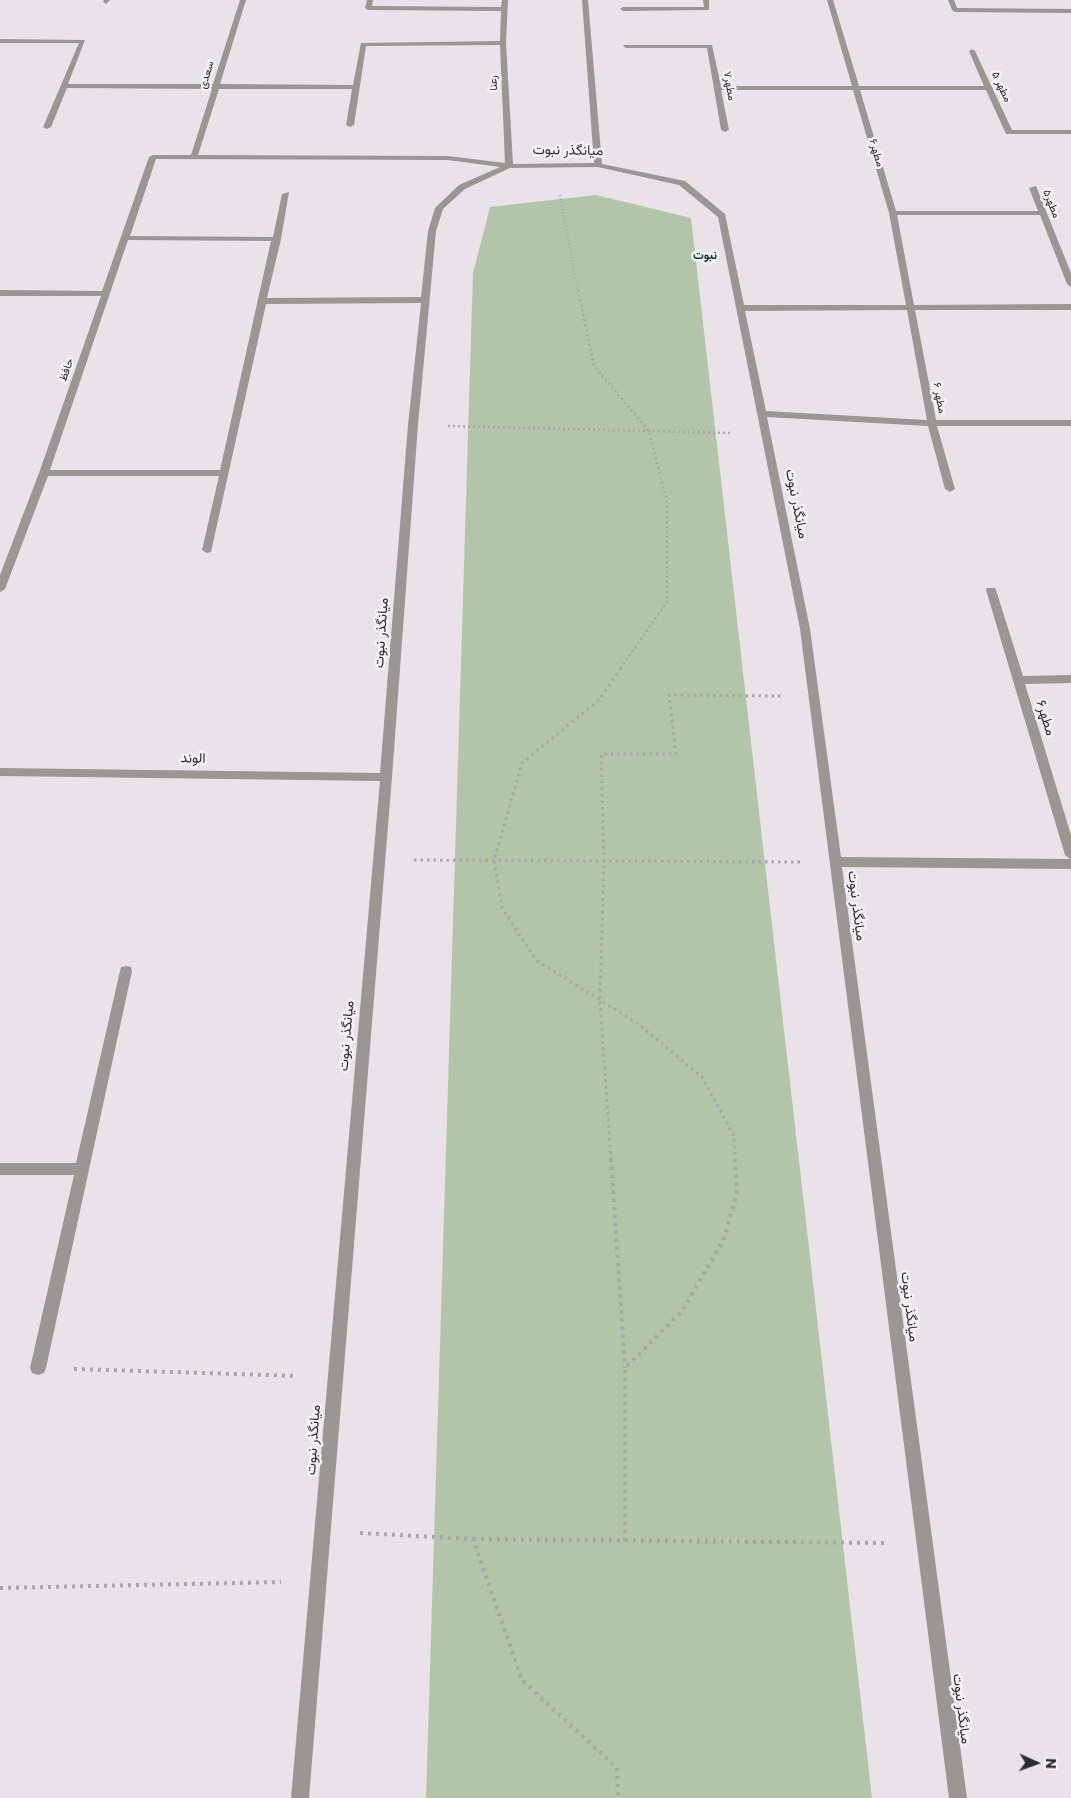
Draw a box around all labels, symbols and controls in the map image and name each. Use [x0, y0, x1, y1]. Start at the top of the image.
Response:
street label: سعدی [197, 59, 217, 91]
street label: مطهر۷ [720, 70, 738, 102]
street label: مطهر ۵ [988, 70, 1014, 104]
street label: رعنا [487, 75, 501, 91]
street label: مطهر۶ [866, 138, 886, 168]
street label: میانگذر نبوت [533, 142, 603, 160]
street label: مطهر۵ [1039, 188, 1063, 220]
district label: نبوت [693, 249, 717, 263]
street label: حافظ [57, 357, 77, 383]
street label: مطهر ۶ [930, 381, 948, 415]
street label: میانگذر نبوت [781, 468, 811, 540]
street label: میانگذر نبوت [371, 597, 393, 669]
street label: مطهر۶ [1032, 698, 1058, 738]
street label: الوند [180, 750, 206, 768]
street label: میانگذر نبوت [843, 870, 869, 942]
street label: میانگذر نبوت [336, 1000, 358, 1072]
street label: میانگذر نبوت [896, 1271, 922, 1343]
street label: میانگذر نبوت [303, 1404, 325, 1476]
street label: میانگذر نبوت [948, 1673, 974, 1745]
north arrow [1011, 1738, 1061, 1788]
text: N [1041, 1758, 1061, 1769]

